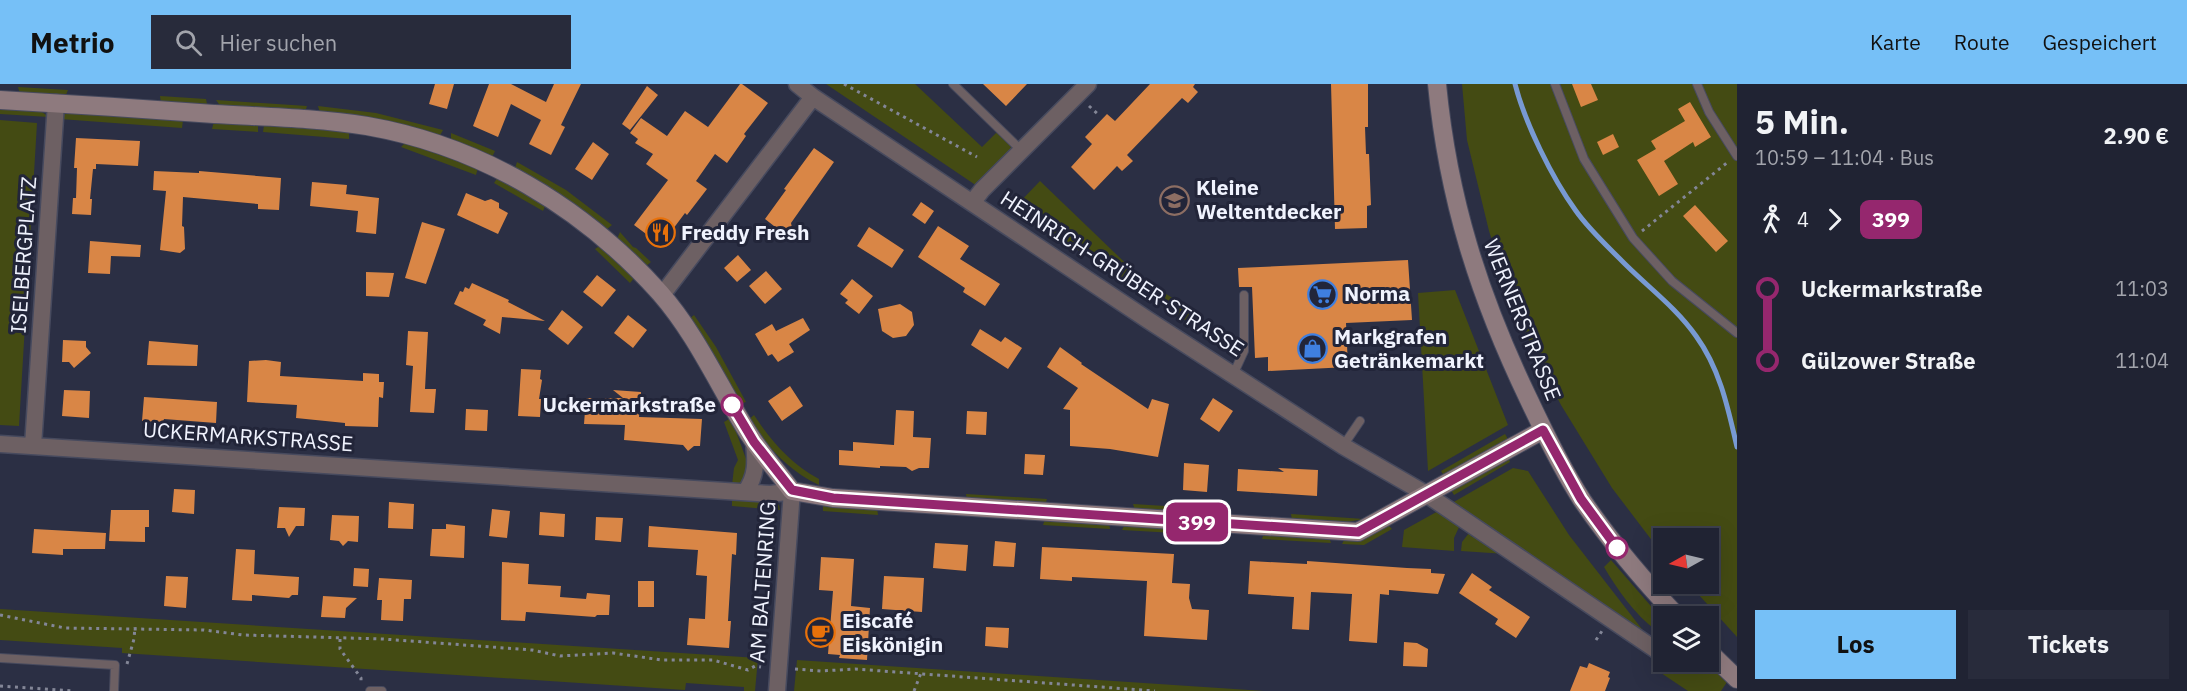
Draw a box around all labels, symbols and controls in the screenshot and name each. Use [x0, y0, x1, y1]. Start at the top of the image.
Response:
search box [151, 15, 571, 69]
text: Metrio [30, 24, 115, 61]
icon: search [172, 26, 205, 59]
text: Hier suchen [220, 28, 337, 57]
text: Karte [1870, 28, 1921, 56]
text: Route [1954, 28, 2010, 56]
text: Gespeichert [2043, 28, 2157, 56]
text: 5 Min. [1755, 100, 1849, 143]
text: 2.90 € [2104, 121, 2169, 150]
text: 10:59 – 11:04 · Bus [1755, 144, 1934, 171]
place label: Kleine Weltentdecker [1196, 173, 1342, 225]
street label: ISELBERGPLATZ [4, 176, 42, 334]
street label: HEINRICH-GRÜBER-STRASSE [995, 184, 1250, 363]
school or university icon: Kleine Weltentdecker [1159, 184, 1191, 216]
icon: walk [1755, 203, 1788, 236]
icon: forward [1818, 203, 1851, 236]
text: 399 [1872, 205, 1910, 233]
text: 4 [1797, 206, 1809, 233]
restaurant icon: Freddy Fresh [644, 217, 676, 249]
place label: Freddy Fresh [681, 218, 809, 246]
street label: WERNERSTRASSE [1478, 235, 1568, 405]
text: Uckermarkstraße [1801, 274, 1983, 303]
text: 11:03 [2115, 275, 2169, 302]
supermarket icon: Norma [1307, 278, 1339, 310]
place label: Norma [1344, 279, 1410, 307]
place label: Markgrafen Getränkemarkt [1334, 322, 1484, 374]
shop icon: Markgrafen Getränkemarkt [1297, 333, 1329, 365]
text: Gülzower Straße [1801, 346, 1976, 375]
text: 11:04 [2115, 347, 2169, 374]
place label: Uckermarkstraße [543, 390, 716, 418]
marker: Uckermarkstraße [721, 394, 743, 416]
street label: UCKERMARKSTRASSE [142, 415, 354, 457]
street label: AM BALTENRING [742, 500, 782, 664]
line badge: 399 [1162, 502, 1232, 542]
text: 399 [1178, 508, 1216, 536]
north arrow [1653, 528, 1719, 594]
map controls [1653, 528, 1719, 672]
unlabelled marker [1606, 537, 1628, 559]
place label: Eiscafé Eiskönigin [842, 606, 943, 658]
button: layers [1653, 606, 1719, 672]
button: Los [1755, 610, 1956, 679]
button: Tickets [1968, 610, 2169, 679]
cafe icon: Eiscafé Eiskönigin [805, 617, 837, 649]

